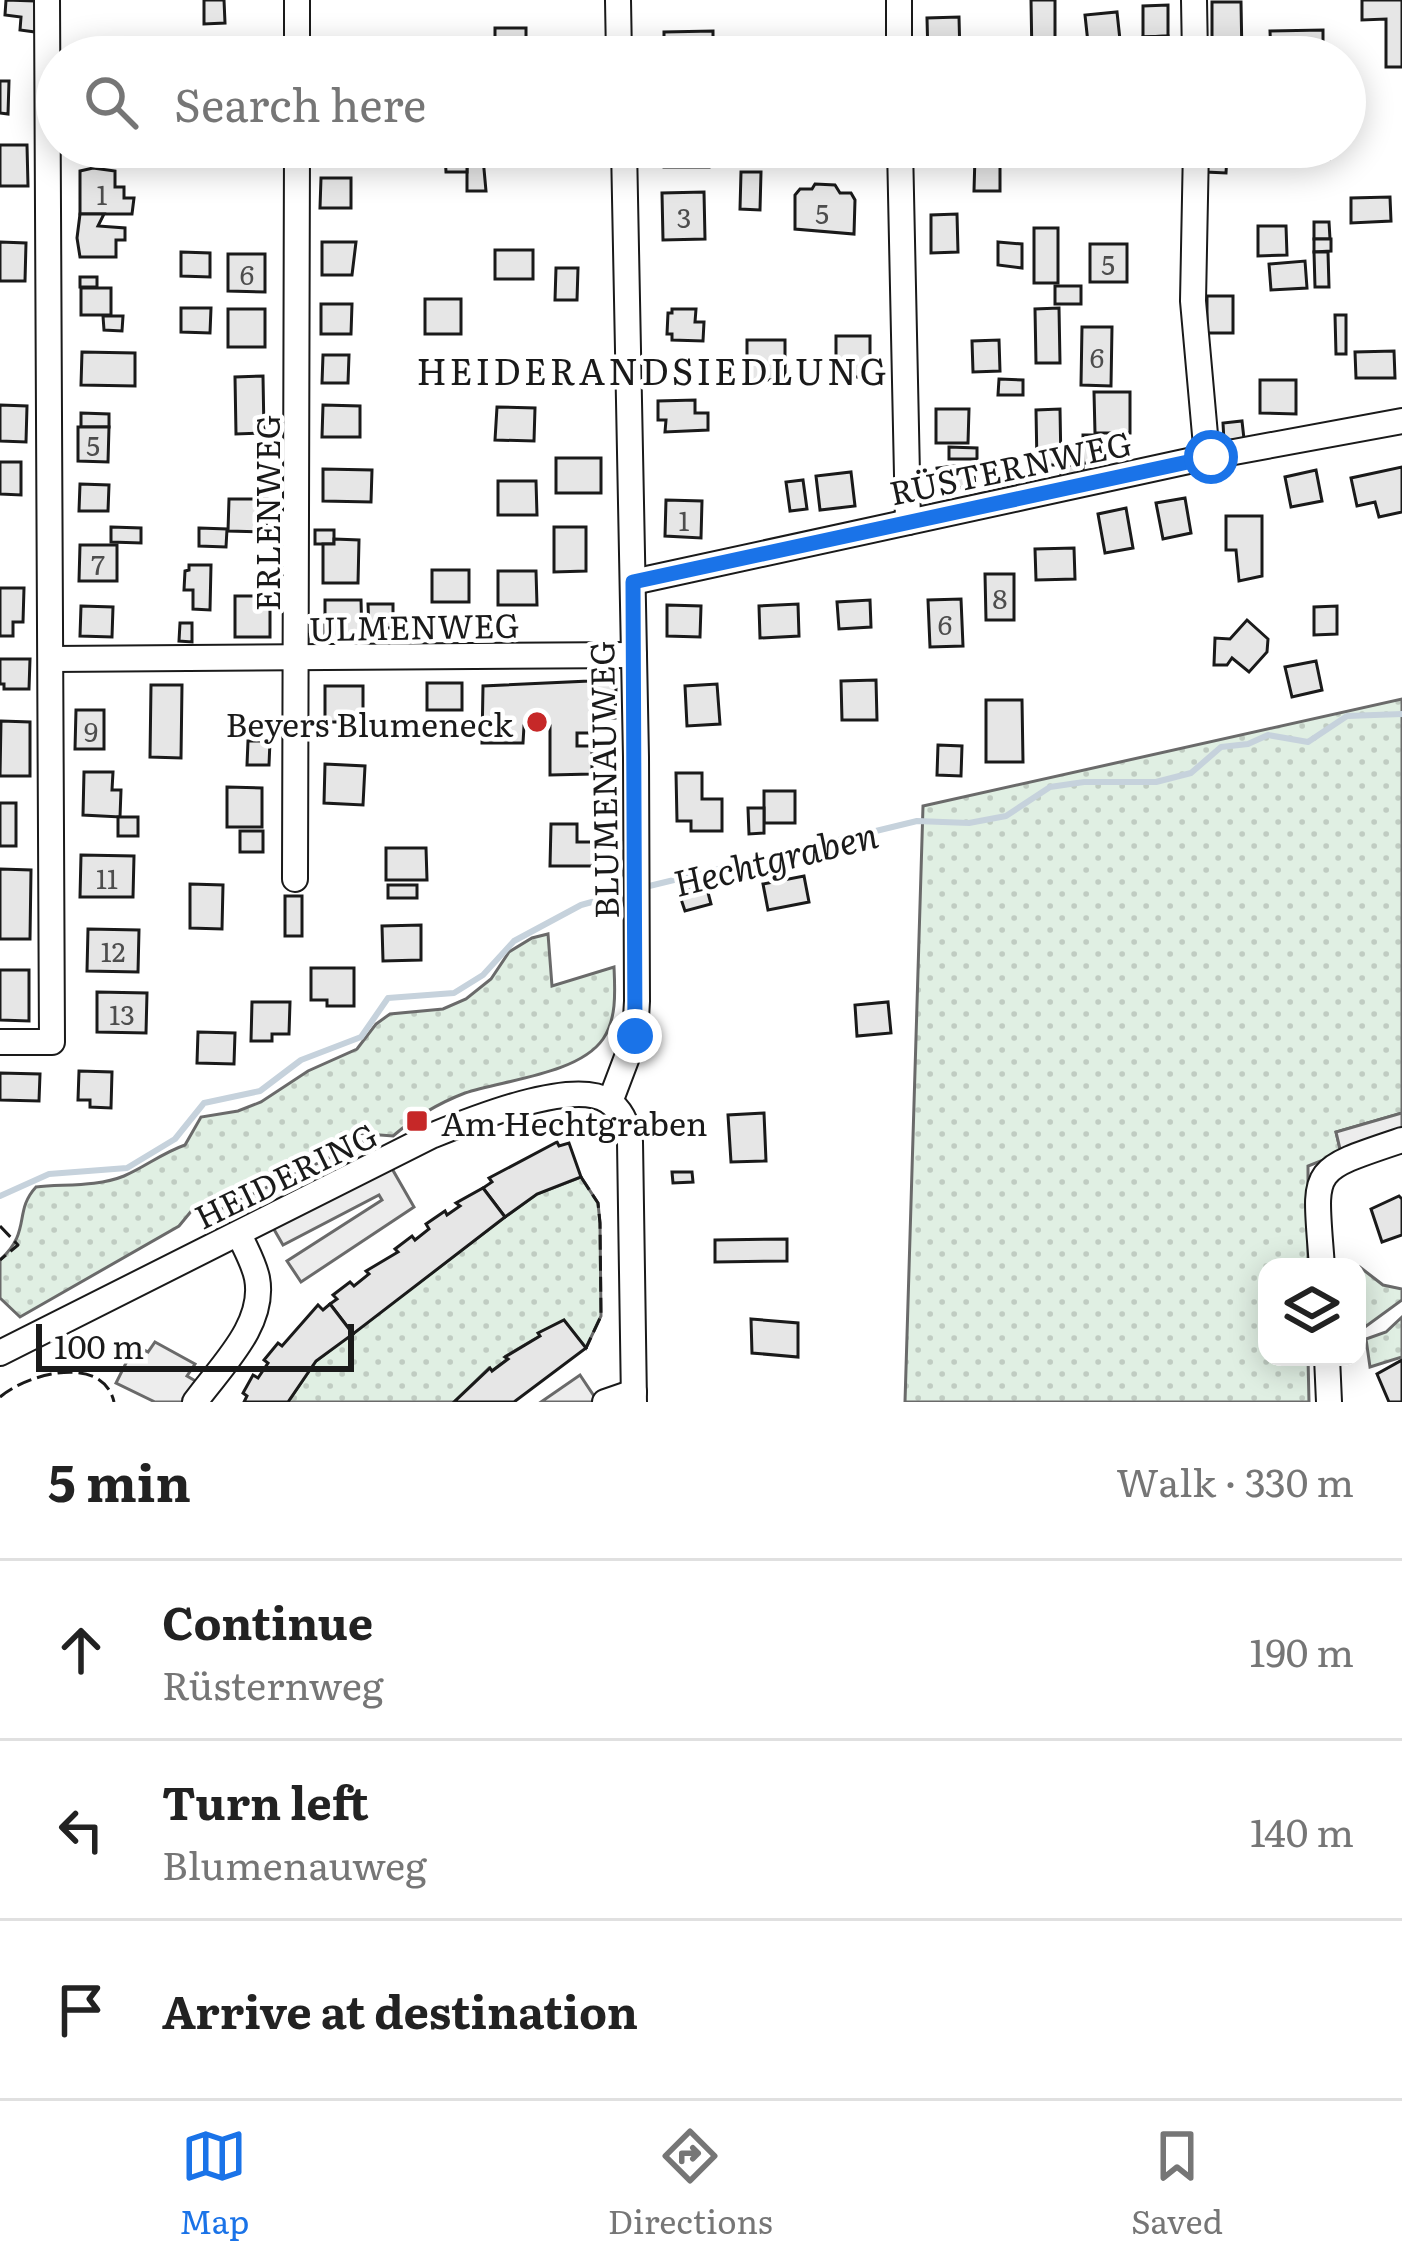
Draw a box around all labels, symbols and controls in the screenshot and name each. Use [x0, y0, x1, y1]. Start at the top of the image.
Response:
search box [36, 36, 1366, 168]
icon: search [78, 69, 144, 135]
text: Search here [174, 69, 426, 136]
house number: 1 [97, 173, 108, 213]
house number: 5 [815, 192, 829, 232]
house number: 3 [677, 196, 691, 236]
house number: 5 [1101, 243, 1115, 283]
house number: 6 [240, 253, 254, 293]
house number: 6 [1090, 336, 1104, 376]
district label: HEIDERANDSIEDLUNG [416, 343, 890, 396]
street label: ERLENWEG [241, 415, 290, 611]
street label: RÜSTERNWEG [885, 416, 1135, 516]
house number: 5 [86, 424, 100, 464]
route start [1184, 430, 1238, 484]
house number: 1 [679, 499, 690, 539]
house number: 7 [91, 543, 105, 583]
house number: 8 [993, 577, 1007, 617]
street label: ULMENWEG [308, 599, 520, 651]
house number: 6 [938, 603, 952, 643]
street label: BLUMENAUWEG [575, 640, 629, 920]
place label: Beyers Blumeneck [226, 698, 514, 747]
marker: Beyers Blumeneck [524, 709, 550, 735]
house number: 9 [84, 710, 98, 750]
water label: Hechtgraben [667, 806, 883, 908]
house number: 11 [96, 857, 118, 897]
house number: 12 [101, 930, 125, 970]
house number: 13 [109, 993, 135, 1033]
route end [608, 1009, 662, 1063]
place label: Am Hechtgraben [441, 1097, 708, 1146]
marker: Am Hechtgraben [404, 1108, 430, 1134]
street label: HEIDERING [185, 1109, 385, 1239]
map controls [1258, 1258, 1366, 1366]
button: layers [1258, 1258, 1366, 1366]
scale bar [36, 1318, 354, 1371]
text: 100 m [54, 1320, 144, 1369]
text: 5 min [48, 1442, 191, 1518]
text: Walk · 330 m [1116, 1451, 1354, 1509]
text: Continue [162, 1587, 373, 1654]
icon: ahead [48, 1617, 114, 1683]
text: 190 m [1250, 1621, 1354, 1679]
text: Rüsternweg [162, 1654, 384, 1712]
text: Turn left [162, 1767, 369, 1834]
icon: left [48, 1797, 114, 1863]
text: 140 m [1250, 1801, 1354, 1859]
text: Blumenauweg [162, 1834, 427, 1892]
text: Arrive at destination [162, 1976, 638, 2043]
icon: arrive [48, 1977, 114, 2043]
tab: Map [179, 2123, 249, 2244]
tab: Directions [608, 2123, 773, 2244]
tab: Saved [1131, 2123, 1223, 2244]

